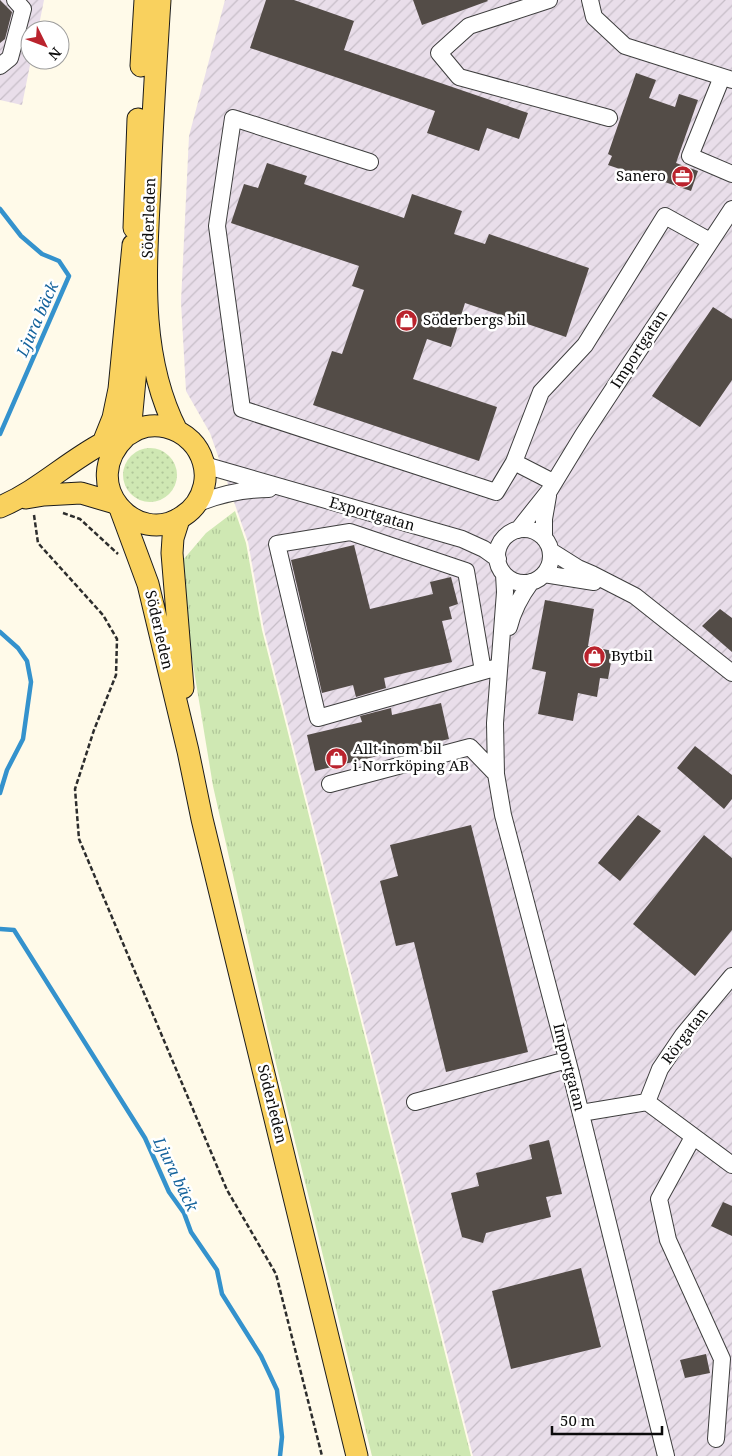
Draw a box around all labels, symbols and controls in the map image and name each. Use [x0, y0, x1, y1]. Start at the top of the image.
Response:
north arrow [20, 20, 70, 70]
text: N [44, 44, 66, 64]
office icon: Sanero [670, 164, 694, 188]
place label: Sanero [616, 165, 666, 185]
street label: Söderleden [137, 177, 159, 259]
water label: Ljura bäck [10, 277, 64, 361]
street label: Importgatan [605, 305, 671, 392]
shop icon: Söderbergs bil [395, 308, 419, 332]
place label: Söderbergs bil [423, 309, 526, 329]
street label: Exportgatan [327, 491, 418, 535]
street label: Söderleden [141, 588, 179, 672]
shop icon: Bytbil [583, 644, 607, 668]
place label: Bytbil [611, 645, 653, 665]
place label: Allt inom bil i Norrköping AB [353, 738, 469, 775]
shop icon: Allt inom bil i Norrköping AB [325, 746, 349, 770]
street label: Rörgatan [657, 1003, 712, 1068]
street label: Importgatan [549, 1021, 591, 1113]
street label: Söderleden [254, 1062, 293, 1146]
water label: Ljura bäck [148, 1132, 204, 1216]
scale bar [552, 1404, 662, 1436]
text: 50 m [560, 1410, 595, 1430]

